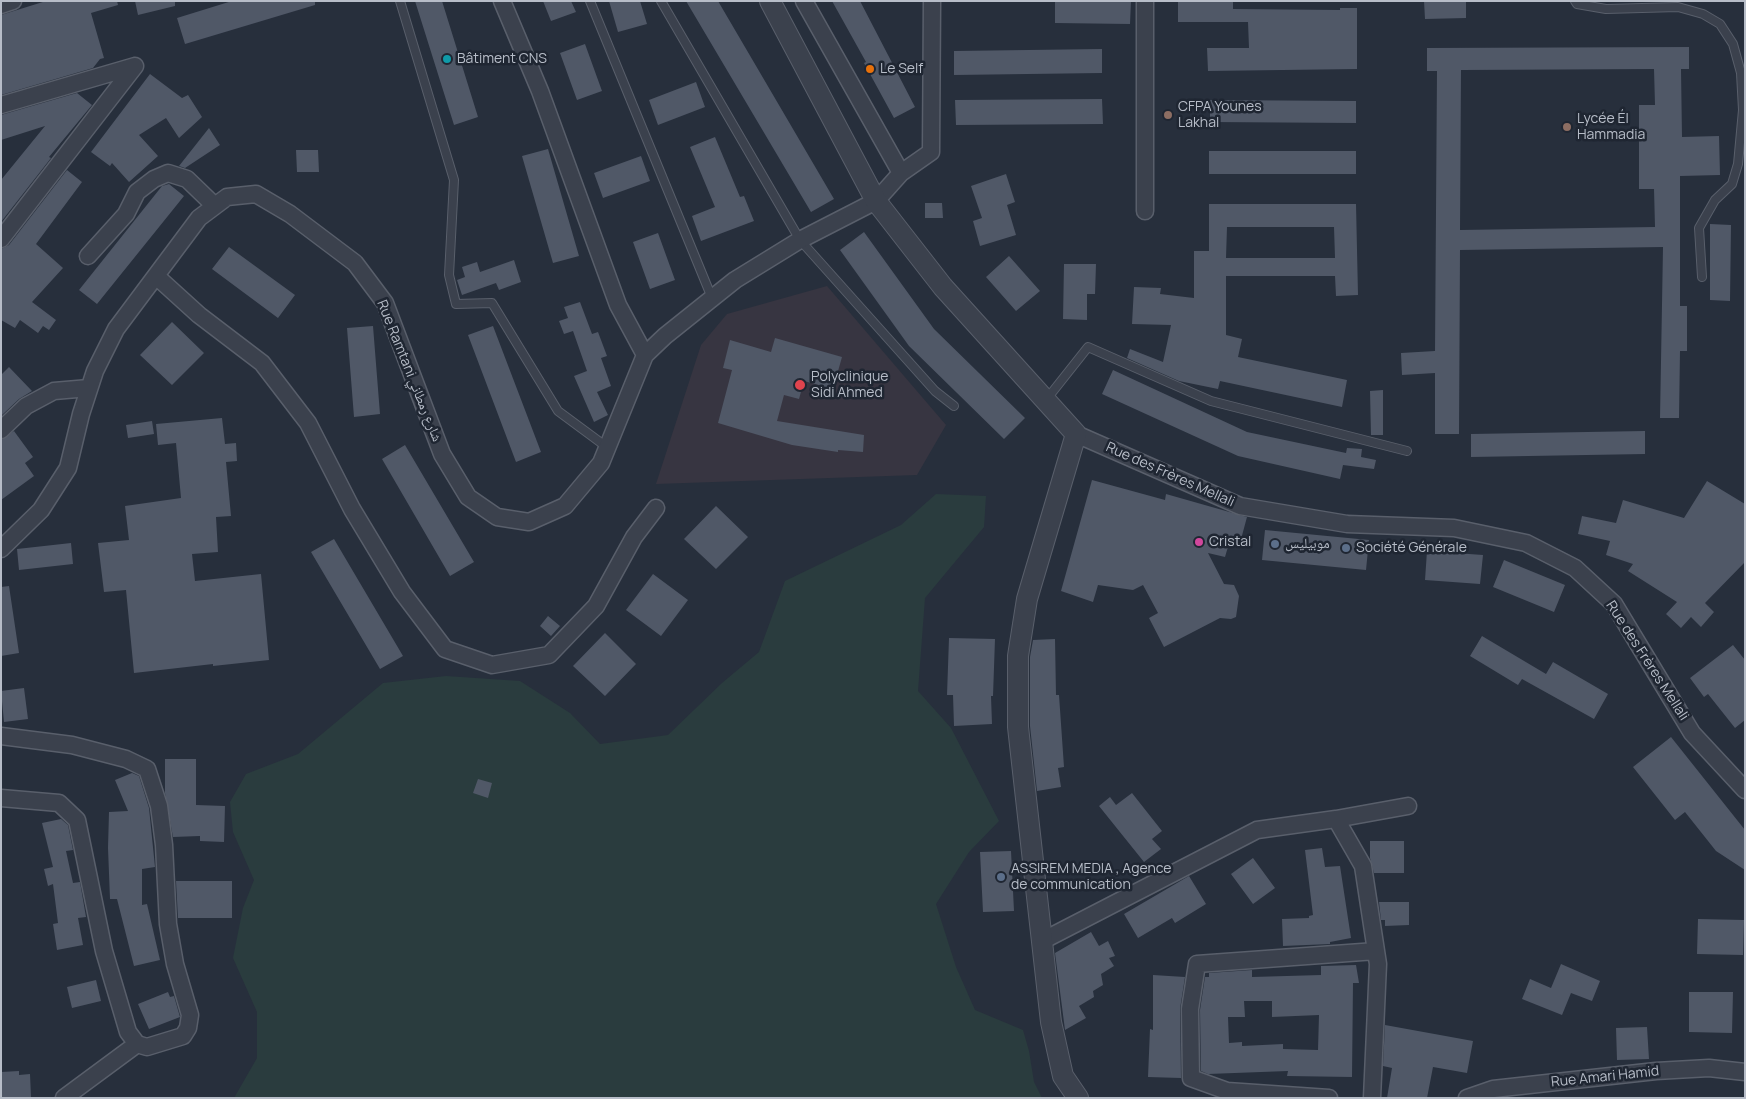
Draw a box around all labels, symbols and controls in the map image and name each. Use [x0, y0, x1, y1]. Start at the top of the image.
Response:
place label: Bâtiment CNS [457, 51, 547, 67]
marker: Bâtiment CNS [441, 53, 453, 65]
place label: Le Self [880, 61, 923, 77]
marker: Le Self [864, 63, 876, 75]
place label: CFPA Younes Lakhal [1178, 99, 1262, 132]
marker: CFPA Younes Lakhal [1162, 109, 1174, 121]
place label: Lycée Él Hammadia [1577, 111, 1645, 144]
marker: Lycée Él Hammadia [1561, 121, 1573, 133]
street label: Rue Ramtani شارع رمطاني [373, 298, 445, 444]
place label: Polyclinique Sidi Ahmed [811, 369, 889, 402]
marker: Polyclinique Sidi Ahmed [793, 378, 807, 392]
street label: Rue des Frères Mellali [1103, 439, 1237, 511]
place label: Cristal [1209, 534, 1251, 550]
marker: Cristal [1193, 536, 1205, 548]
place label: موبيليس [1285, 536, 1330, 552]
marker: موبيليس [1269, 538, 1281, 550]
place label: Société Générale [1356, 540, 1467, 556]
marker: Société Générale [1340, 542, 1352, 554]
street label: Rue des Frères Mellali [1602, 598, 1692, 724]
place label: ASSIREM MEDIA , Agence de communication [1011, 861, 1171, 894]
marker: ASSIREM MEDIA , Agence de communication [995, 871, 1007, 883]
street label: Rue Amari Hamid [1550, 1063, 1660, 1091]

